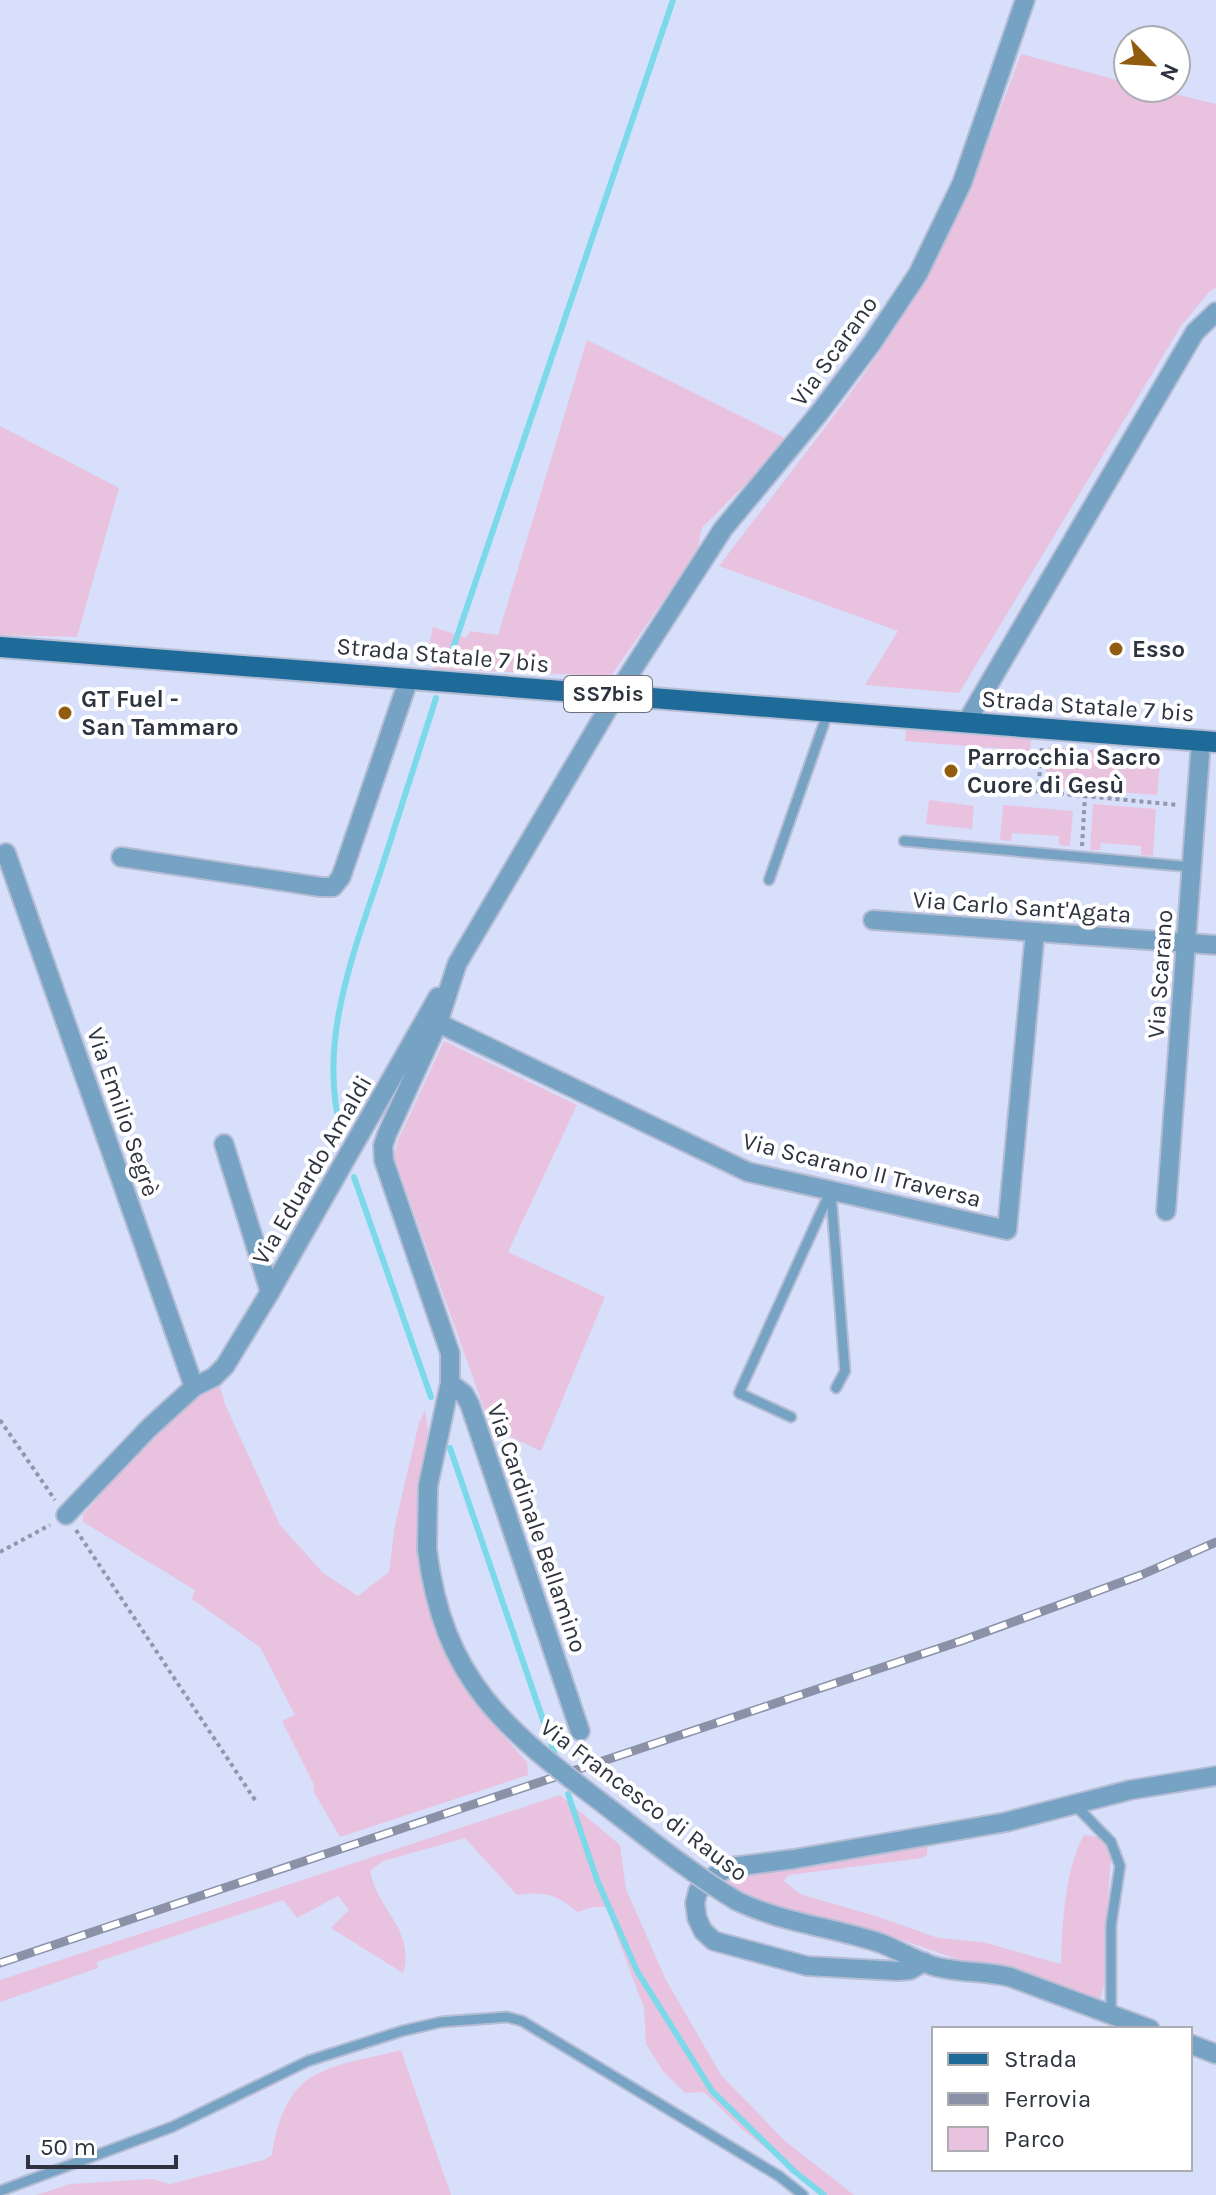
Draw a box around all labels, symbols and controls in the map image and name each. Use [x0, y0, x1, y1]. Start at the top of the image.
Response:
north arrow [1112, 24, 1192, 104]
text: N [1154, 59, 1184, 85]
street label: Via Scarano [785, 291, 883, 411]
street label: Strada Statale 7 bis [336, 632, 550, 678]
place label: Esso [1132, 635, 1185, 663]
marker: Esso [1107, 640, 1125, 658]
road number: SS7bis [564, 676, 652, 712]
place label: GT Fuel - San Tammaro [81, 685, 238, 741]
street label: Strada Statale 7 bis [981, 685, 1195, 727]
marker: GT Fuel - San Tammaro [56, 704, 74, 722]
place label: Parrocchia Sacro Cuore di Gesù [967, 743, 1161, 799]
marker: Parrocchia Sacro Cuore di Gesù [942, 762, 960, 780]
street label: Via Carlo Sant'Agata [912, 885, 1132, 929]
street label: Via Scarano [1142, 909, 1178, 1039]
street label: Via Emilio Segrè [81, 1024, 165, 1200]
street label: Via Eduardo Amaldi [246, 1070, 378, 1270]
street label: Via Scarano II Traversa [740, 1127, 984, 1213]
street label: Via Cardinale Bellamino [481, 1400, 593, 1656]
street label: Via Francesco di Rauso [535, 1713, 753, 1887]
legend [932, 2027, 1192, 2171]
text: Strada [1004, 2045, 1077, 2073]
text: Ferrovia [1004, 2085, 1091, 2113]
scale bar [28, 2119, 176, 2169]
text: Parco [1004, 2125, 1065, 2153]
text: 50 m [40, 2133, 96, 2161]

